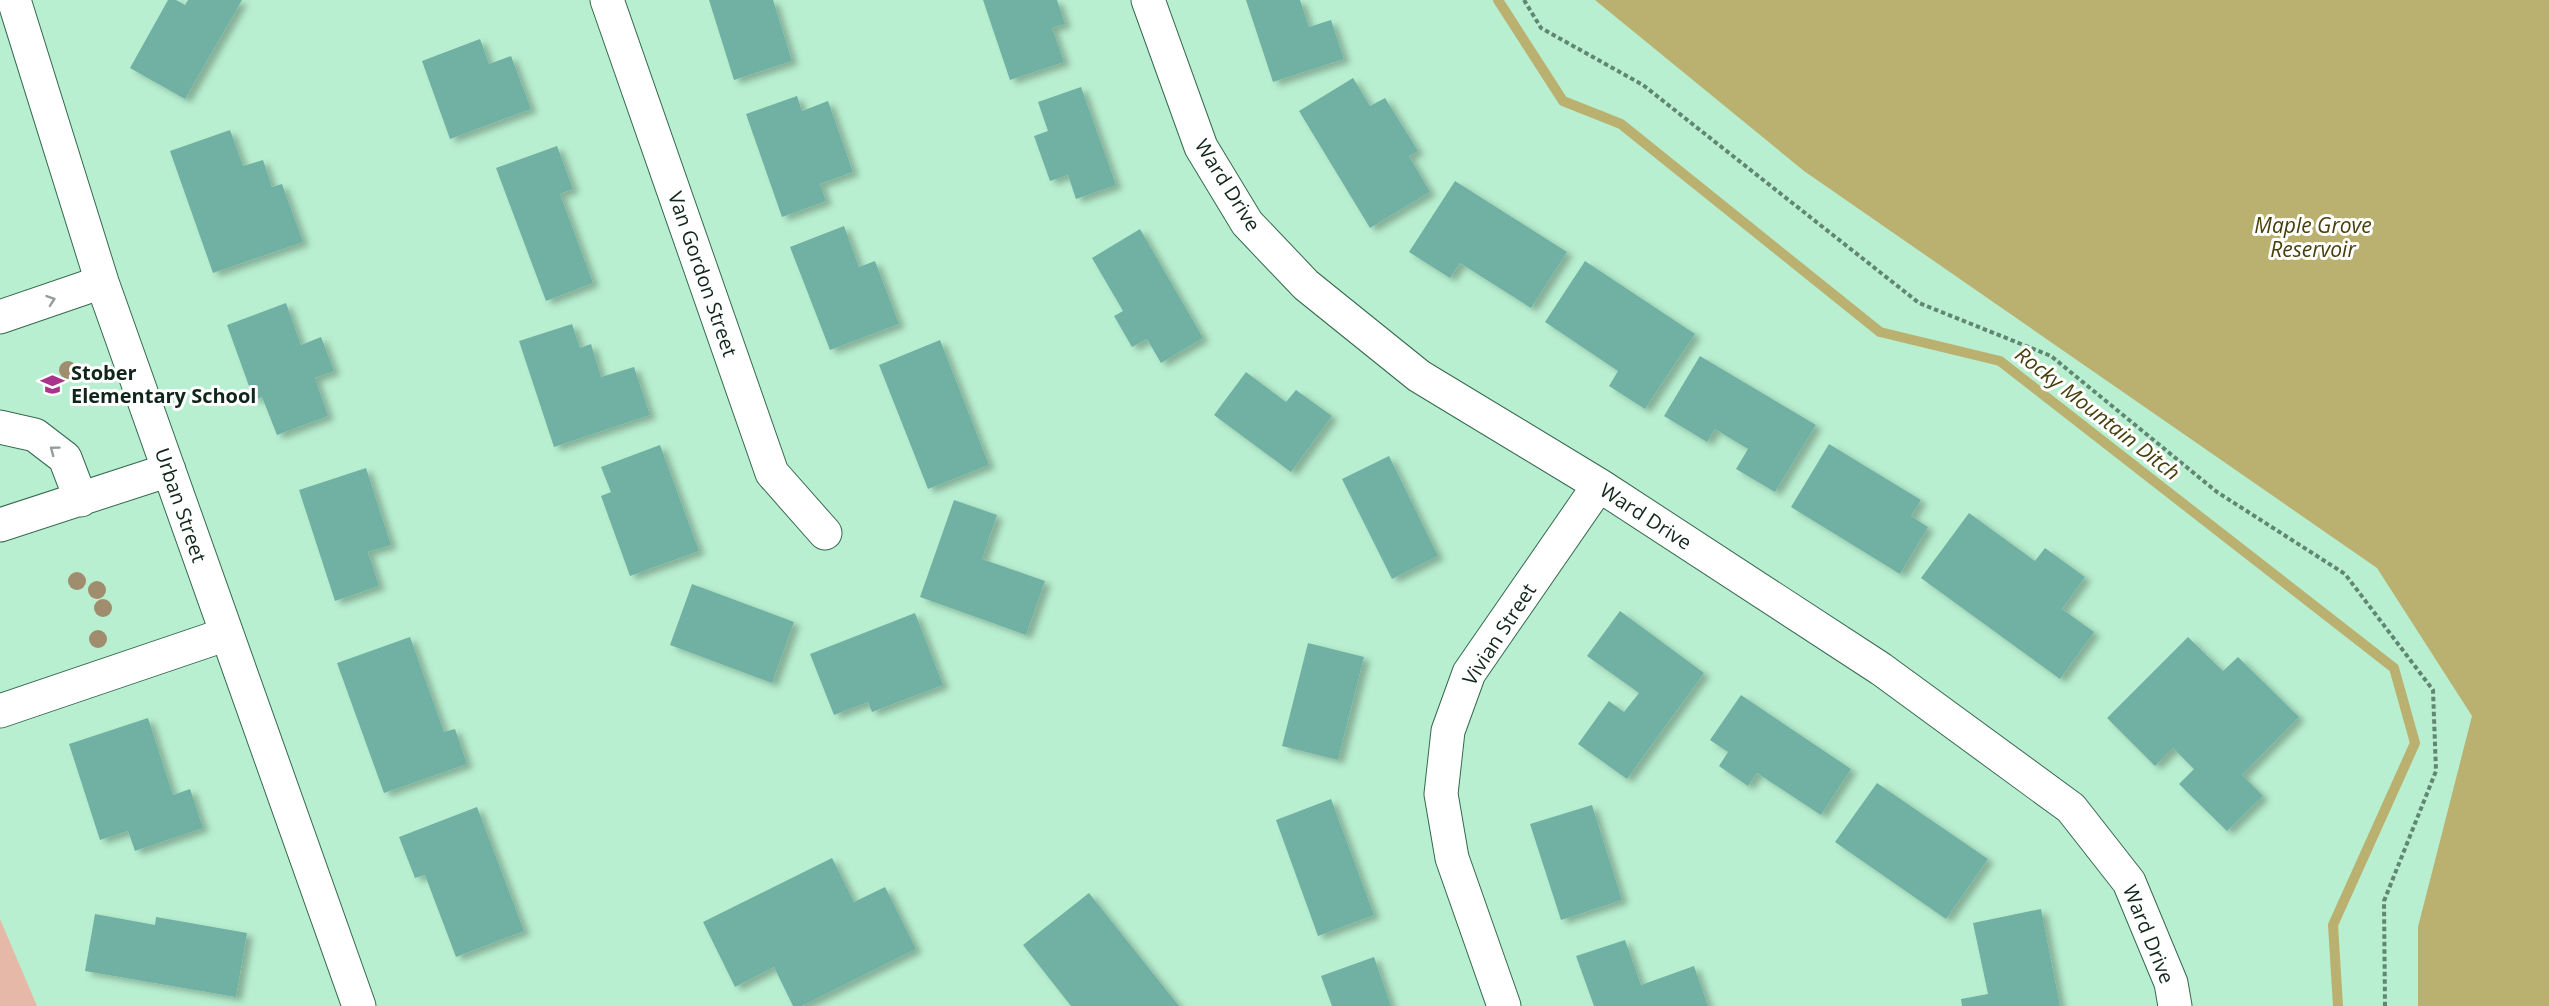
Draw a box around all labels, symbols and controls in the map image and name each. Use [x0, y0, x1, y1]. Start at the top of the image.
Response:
street label: Ward Drive [1189, 134, 1267, 236]
street label: Van Gordon Street [662, 188, 744, 360]
water label: Maple Grove Reservoir [2254, 211, 2372, 263]
one-way arrow [45, 294, 56, 307]
water label: Rocky Mountain Ditch [2010, 340, 2186, 486]
place label: Stober Elementary School [71, 359, 256, 409]
school or university icon: Stober Elementary School [40, 371, 66, 397]
street label: Urban Street [149, 444, 213, 566]
one-way arrow [50, 446, 61, 457]
street label: Ward Drive [1595, 476, 1697, 556]
street label: Vivian Street [1456, 578, 1542, 690]
street label: Ward Drive [2117, 881, 2181, 987]

